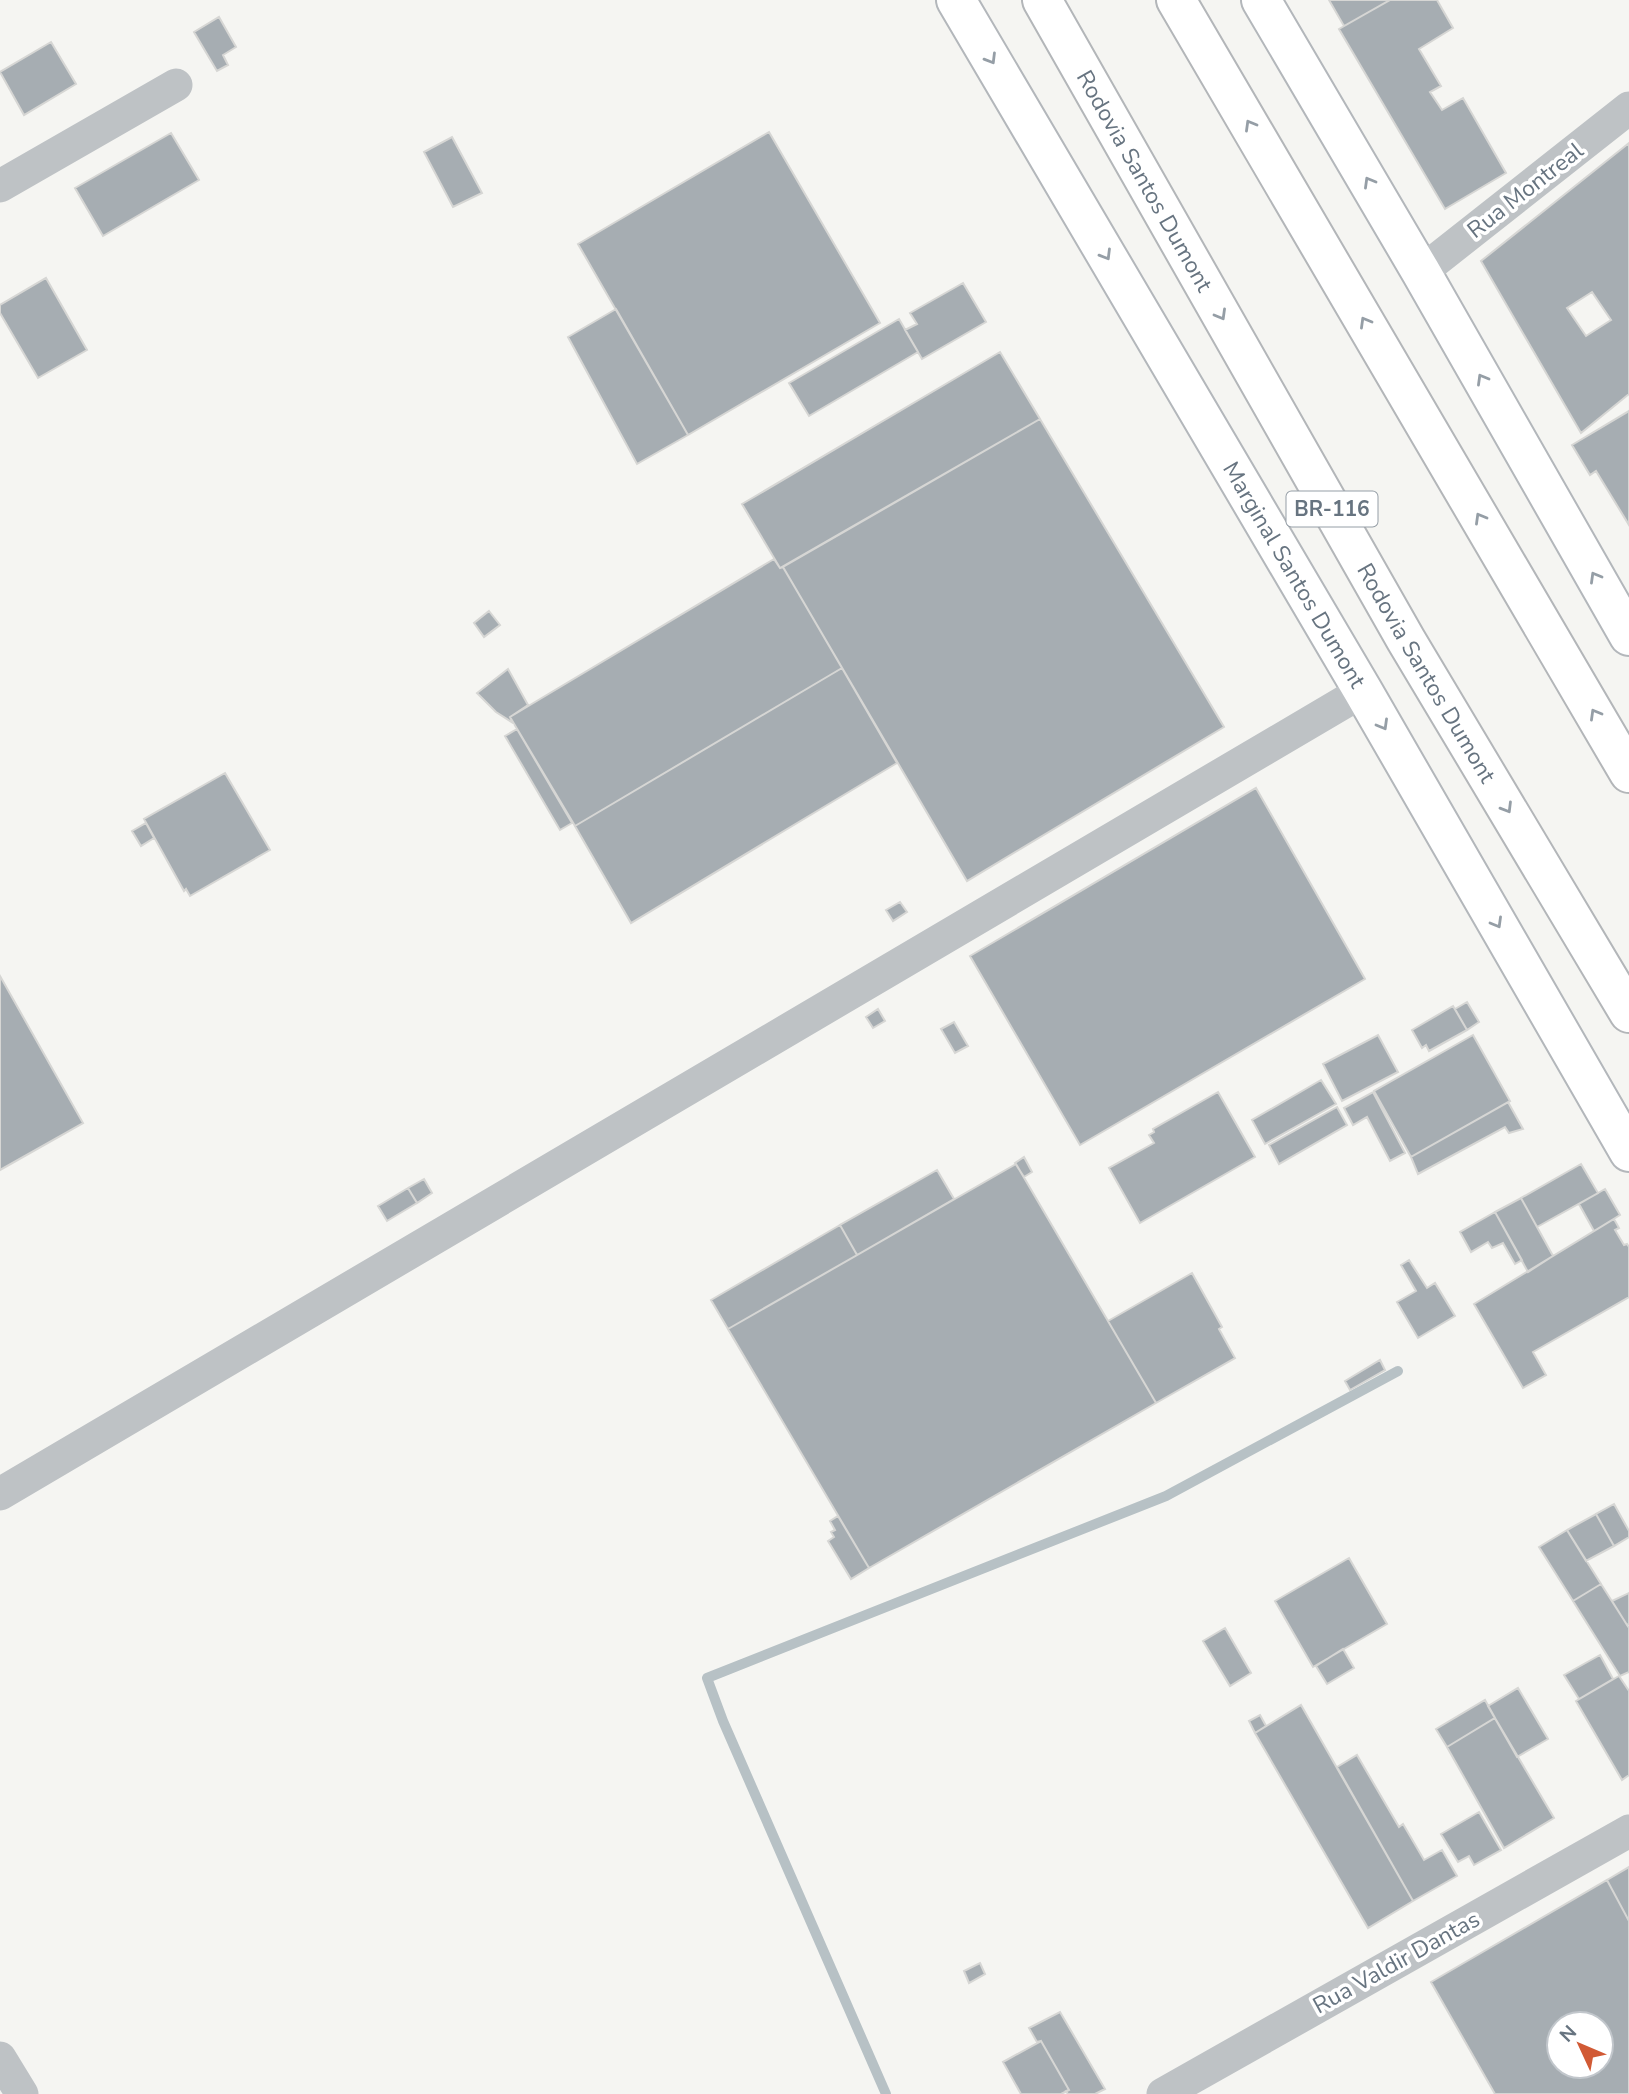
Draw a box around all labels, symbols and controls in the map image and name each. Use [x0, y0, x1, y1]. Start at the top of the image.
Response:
one-way arrow [982, 51, 995, 64]
street label: Rodovia Santos Dumont [1069, 65, 1220, 298]
one-way arrow [1245, 120, 1258, 133]
street label: Rua Montreal [1461, 135, 1590, 245]
one-way arrow [1364, 177, 1377, 190]
one-way arrow [1098, 247, 1111, 260]
one-way arrow [1213, 307, 1226, 320]
one-way arrow [1360, 316, 1373, 329]
one-way arrow [1478, 374, 1491, 387]
street label: Marginal Santos Dumont [1215, 456, 1373, 695]
road number: BR-116 [1286, 491, 1378, 526]
one-way arrow [1475, 512, 1488, 525]
street label: Rodovia Santos Dumont [1349, 558, 1503, 790]
one-way arrow [1590, 571, 1603, 584]
one-way arrow [1590, 709, 1603, 722]
one-way arrow [1375, 718, 1388, 731]
one-way arrow [1499, 801, 1512, 814]
one-way arrow [1489, 915, 1502, 928]
street label: Rua Valdir Dantas [1307, 1904, 1485, 2021]
north arrow [1545, 2010, 1615, 2080]
text: N [1554, 2020, 1583, 2048]

